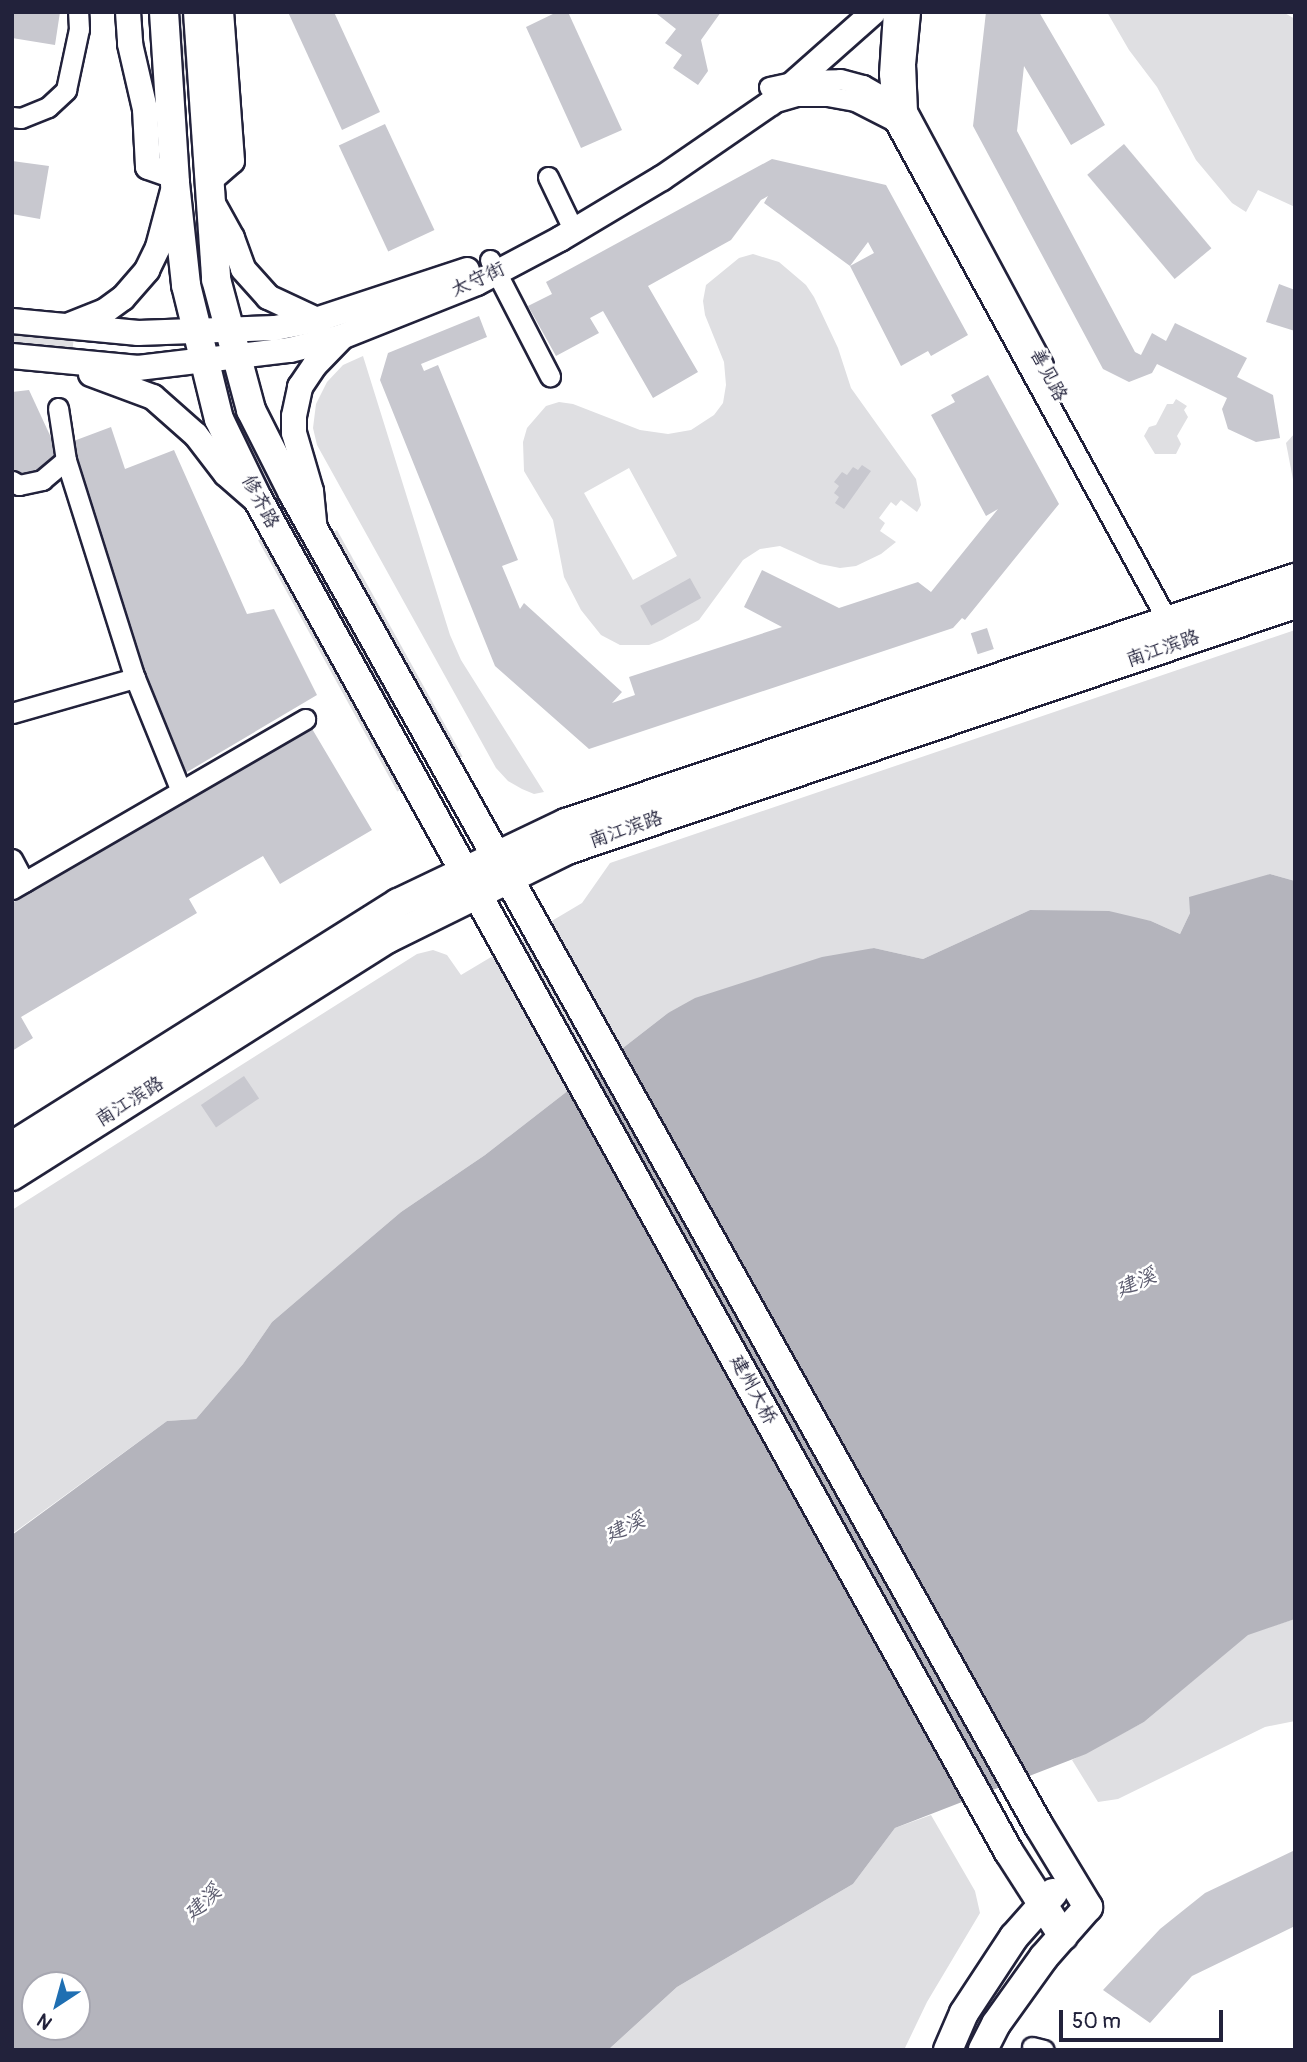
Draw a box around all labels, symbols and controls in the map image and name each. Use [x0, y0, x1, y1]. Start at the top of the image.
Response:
street label: 太守街 [447, 258, 509, 302]
street label: 善见路 [1025, 344, 1071, 406]
street label: 修齐路 [237, 471, 283, 533]
street label: 南江滨路 [1123, 626, 1203, 672]
street label: 南江滨路 [586, 807, 666, 853]
street label: 南江滨路 [92, 1072, 168, 1132]
water label: 建溪 [1112, 1263, 1160, 1303]
street label: 建州大桥 [725, 1351, 781, 1429]
water label: 建溪 [601, 1507, 649, 1549]
water label: 建溪 [179, 1879, 227, 1927]
north arrow [21, 1971, 91, 2041]
scale bar [1062, 1996, 1226, 2040]
text: N [33, 2008, 57, 2035]
text: 50 m [1072, 2008, 1121, 2035]

